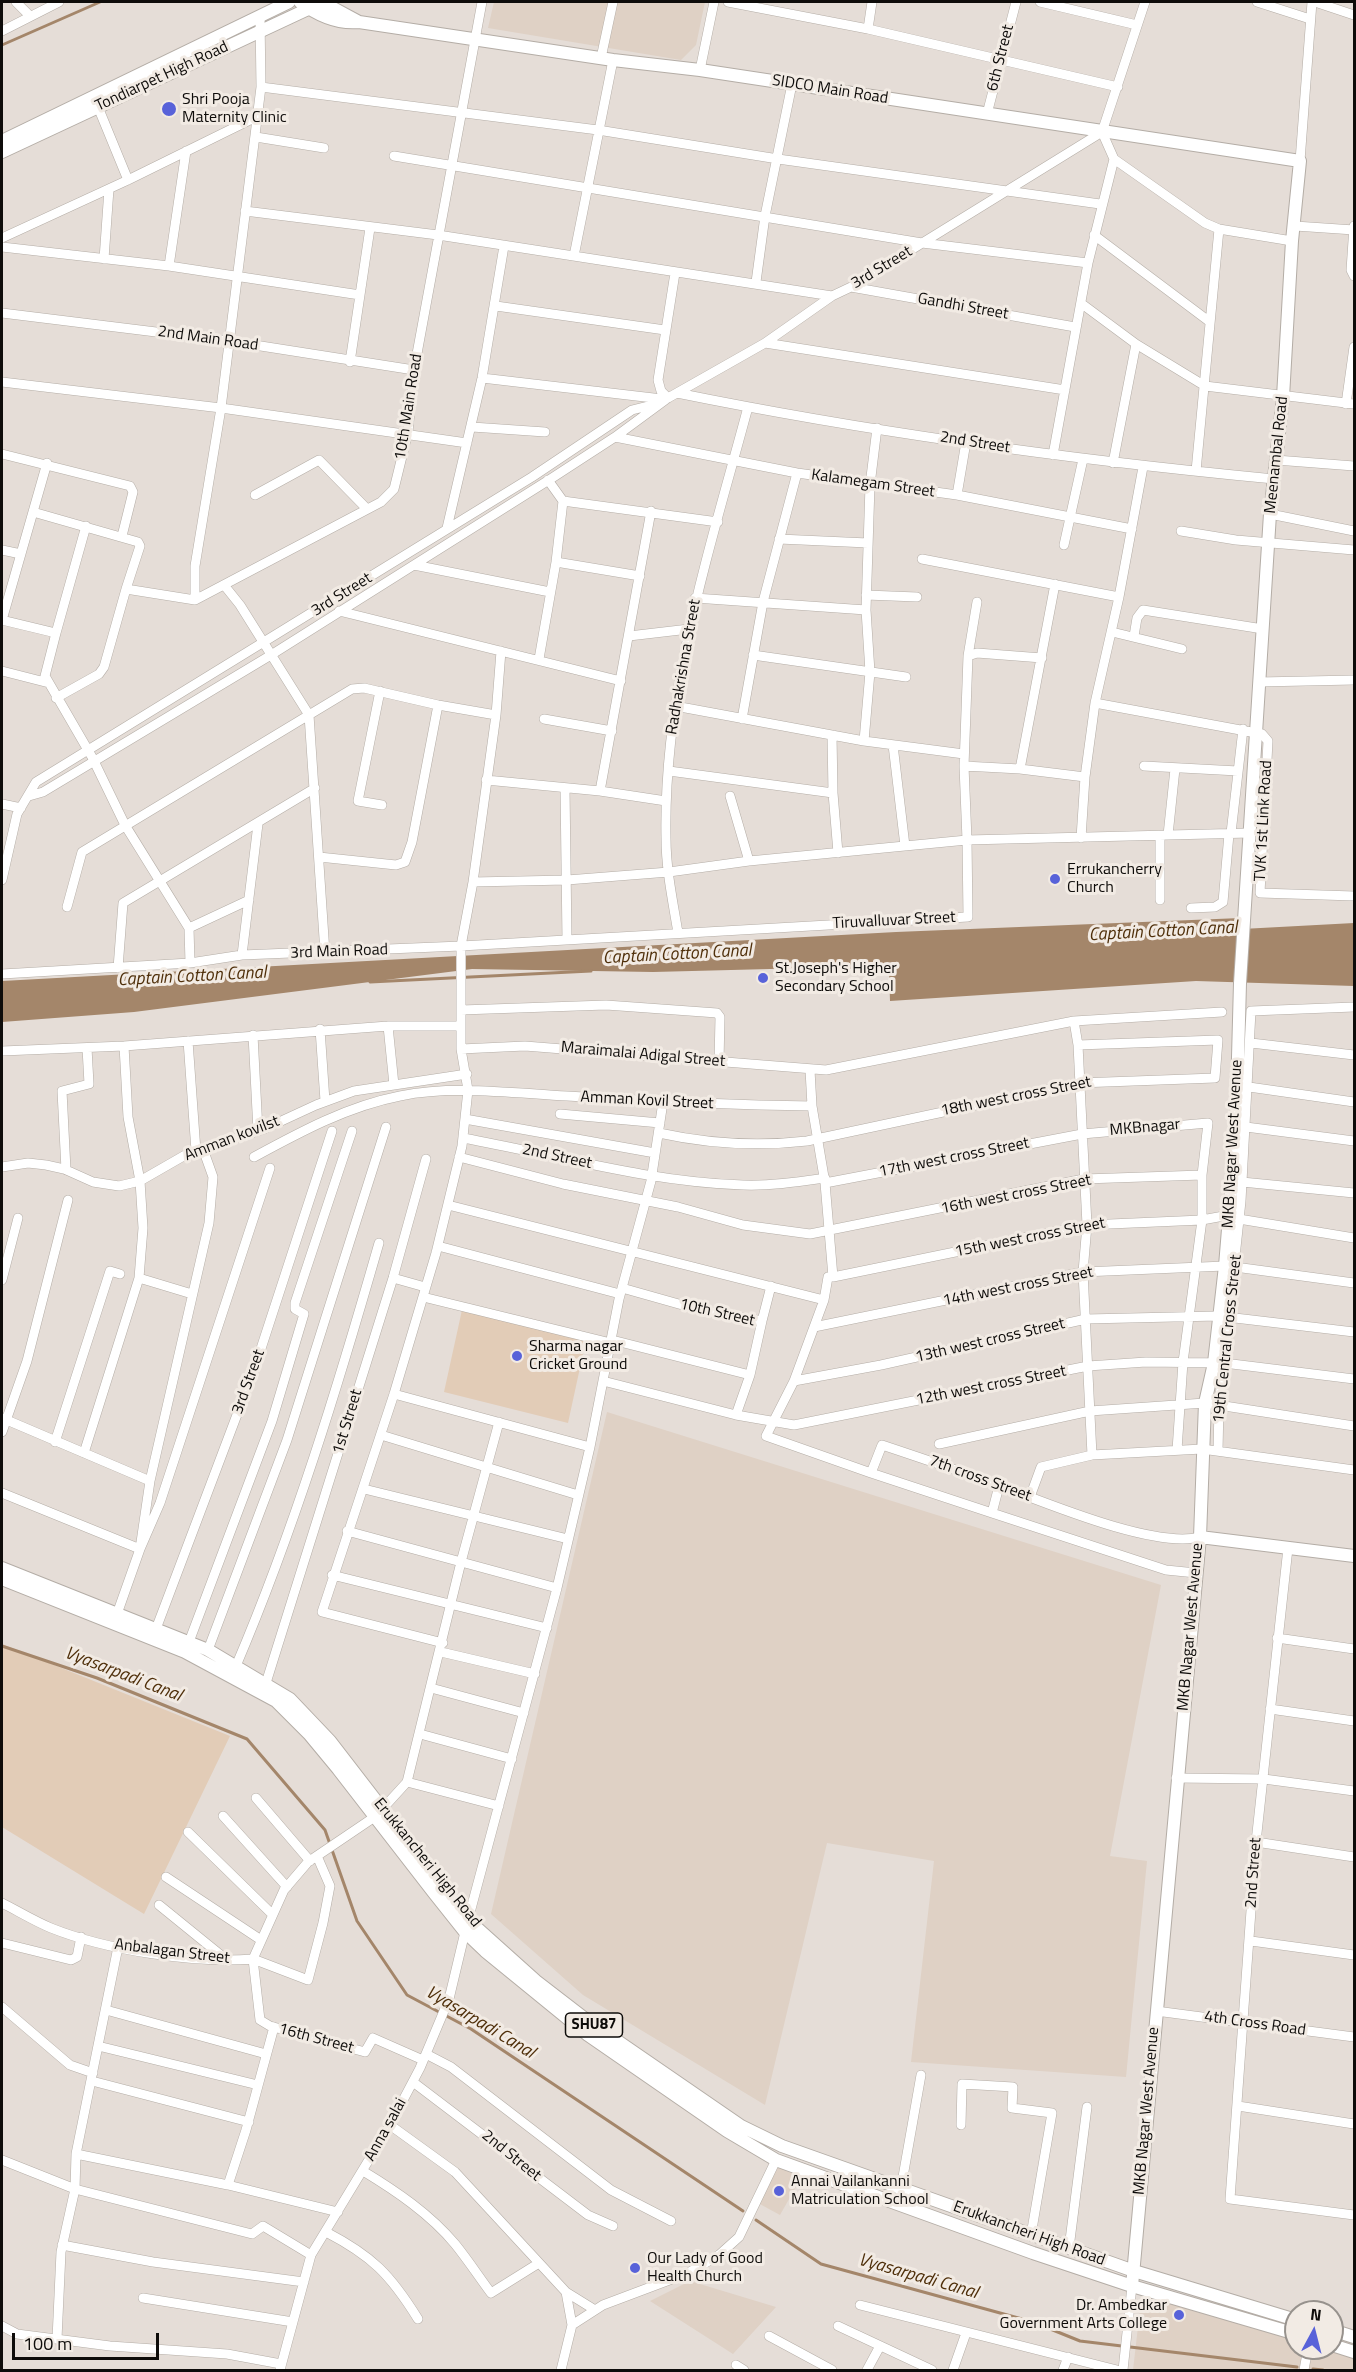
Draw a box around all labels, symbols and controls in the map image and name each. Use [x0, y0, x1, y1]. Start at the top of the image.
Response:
street label: 6th Street [983, 23, 1019, 93]
street label: Tondiarpet High Road [93, 38, 231, 116]
street label: SIDCO Main Road [771, 71, 889, 109]
place label: Shri Pooja Maternity Clinic [182, 90, 287, 128]
marker: Shri Pooja Maternity Clinic [160, 100, 178, 118]
street label: 3rd Street [848, 242, 916, 294]
street label: Gandhi Street [916, 290, 1010, 324]
street label: 2nd Main Road [157, 322, 259, 356]
street label: 10th Main Road [391, 352, 427, 462]
street label: Meenambal Road [1261, 395, 1293, 515]
street label: 2nd Street [939, 428, 1011, 458]
street label: Kalamegam Street [810, 466, 936, 502]
street label: 3rd Street [308, 569, 376, 621]
street label: Radhakrishna Street [663, 598, 705, 736]
street label: TVK 1st Link Road [1251, 760, 1277, 882]
place label: Errukancherry Church [1067, 860, 1162, 898]
marker: Errukancherry Church [1048, 872, 1062, 886]
street label: Tiruvalluvar Street [832, 908, 956, 934]
water label: Captain Cotton Canal [1088, 917, 1238, 947]
water label: Captain Cotton Canal [602, 940, 752, 970]
street label: 3rd Main Road [290, 941, 388, 963]
place label: St.Joseph's Higher Secondary School [775, 959, 897, 997]
water label: Captain Cotton Canal [117, 962, 267, 992]
marker: St.Joseph's Higher Secondary School [756, 971, 770, 985]
street label: Maraimalai Adigal Street [560, 1038, 726, 1072]
street label: MKB Nagar West Avenue [1219, 1059, 1247, 1229]
street label: 18th west cross Street [939, 1073, 1093, 1121]
street label: Amman Kovil Street [580, 1088, 714, 1114]
street label: Amman kovilst [182, 1112, 282, 1166]
street label: MKBnagar [1109, 1115, 1181, 1141]
street label: 17th west cross Street [877, 1134, 1031, 1182]
street label: 2nd Street [520, 1140, 594, 1174]
street label: 16th west cross Street [939, 1171, 1093, 1219]
street label: 15th west cross Street [953, 1214, 1107, 1262]
street label: 19th Central Cross Street [1210, 1254, 1246, 1424]
street label: 14th west cross Street [941, 1263, 1095, 1311]
street label: 10th Street [677, 1295, 757, 1331]
street label: 13th west cross Street [913, 1314, 1067, 1368]
place label: Sharma nagar Cricket Ground [529, 1337, 628, 1375]
street label: 3rd Street [228, 1347, 270, 1417]
marker: Sharma nagar Cricket Ground [510, 1349, 524, 1363]
street label: 12th west cross Street [914, 1362, 1068, 1410]
street label: 1st Street [329, 1387, 367, 1457]
street label: 7th cross Street [926, 1452, 1034, 1506]
street label: MKB Nagar West Avenue [1174, 1542, 1208, 1712]
water label: Vyasarpadi Canal [62, 1643, 184, 1707]
street label: Erukkancheri High Road [369, 1795, 485, 1931]
street label: 2nd Street [1242, 1837, 1266, 1909]
street label: Anbalagan Street [113, 1935, 231, 1969]
water label: Vyasarpadi Canal [422, 1982, 538, 2064]
street label: 4th Cross Road [1203, 2007, 1307, 2041]
road number: SHU87 [566, 2013, 622, 2037]
street label: 16th Street [276, 2020, 356, 2058]
street label: MKB Nagar West Avenue [1130, 2026, 1164, 2196]
street label: Anna salai [361, 2095, 411, 2165]
street label: 2nd Street [477, 2126, 545, 2186]
place label: Annai Vailankanni Matriculation School [791, 2172, 929, 2210]
marker: Annai Vailankanni Matriculation School [772, 2184, 786, 2198]
street label: Erukkancheri High Road [950, 2198, 1108, 2270]
place label: Our Lady of Good Health Church [647, 2249, 763, 2287]
water label: Vyasarpadi Canal [856, 2250, 980, 2304]
marker: Our Lady of Good Health Church [628, 2261, 642, 2275]
place label: Dr. Ambedkar Government Arts College [1000, 2296, 1167, 2334]
north arrow [1284, 2300, 1344, 2360]
text: N [1309, 2302, 1323, 2327]
marker: Dr. Ambedkar Government Arts College [1172, 2308, 1186, 2322]
scale bar [15, 2321, 162, 2359]
text: 100 m [23, 2330, 72, 2357]

